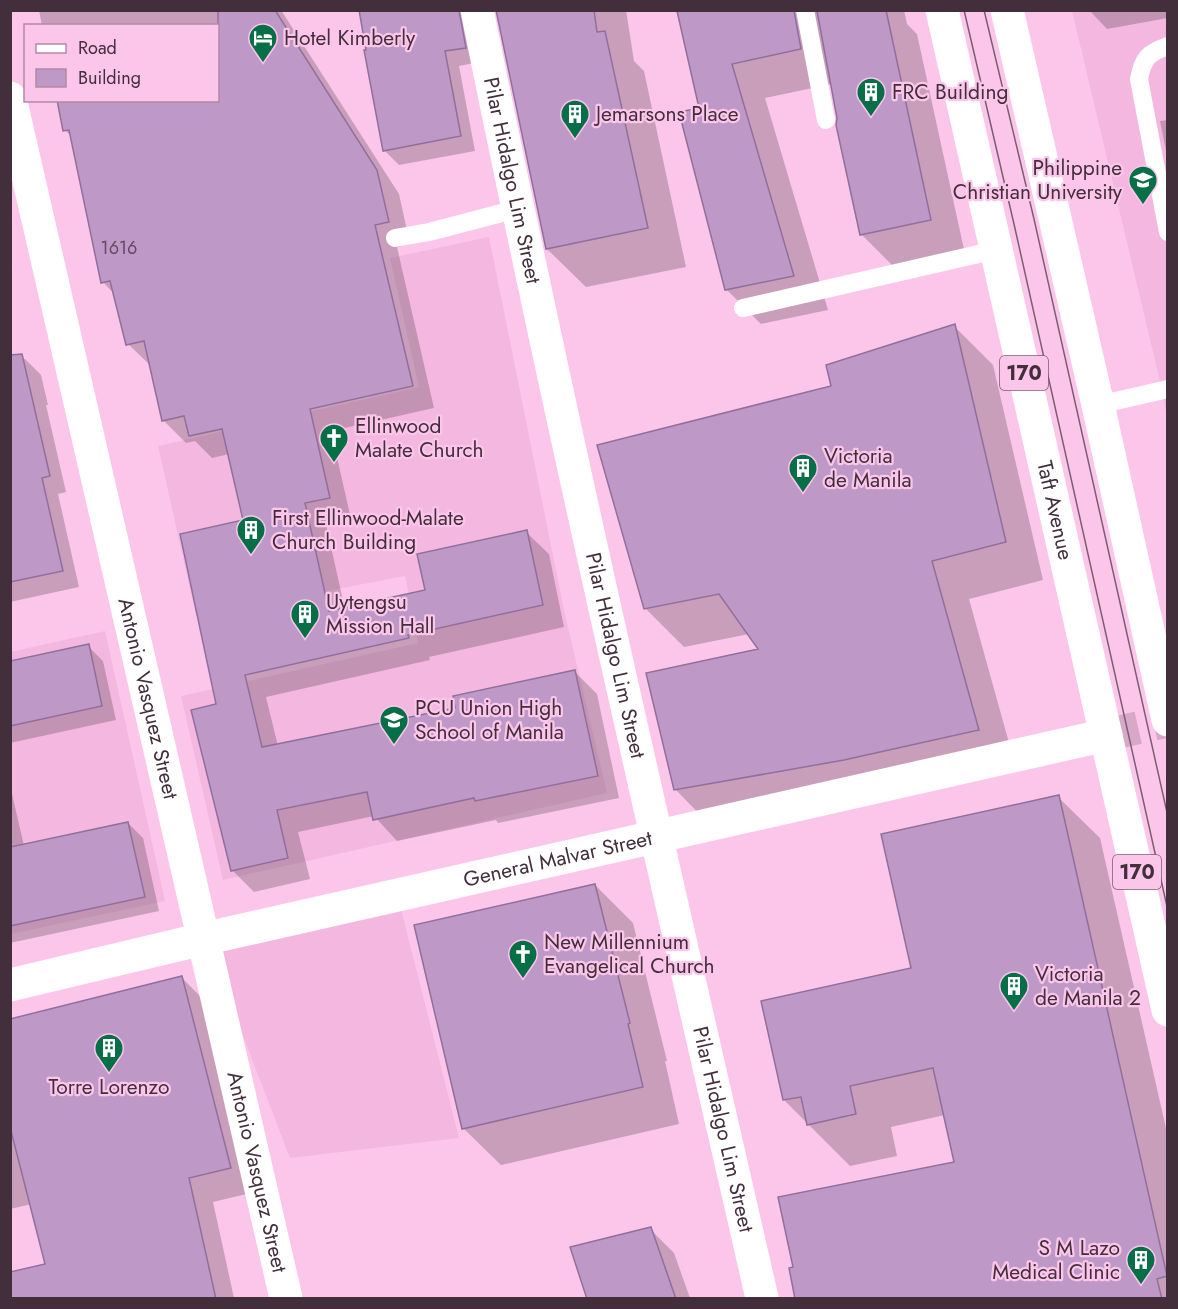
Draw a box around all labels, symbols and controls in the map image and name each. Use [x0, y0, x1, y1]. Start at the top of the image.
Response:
hotel icon: Hotel Kimberly [247, 22, 279, 64]
place label: Hotel Kimberly [284, 23, 416, 53]
legend [24, 24, 219, 102]
text: Road [78, 35, 117, 61]
text: Building [78, 65, 141, 91]
street label: Pilar Hidalgo Lim Street [476, 74, 549, 286]
building icon: FRC Building [855, 76, 887, 118]
place label: FRC Building [892, 77, 1008, 107]
building icon: Jemarsons Place [559, 98, 591, 140]
place label: Jemarsons Place [593, 99, 739, 129]
place label: Philippine Christian University [953, 153, 1123, 207]
school or university icon: Philippine Christian University [1127, 164, 1159, 206]
house number: 1616 [101, 235, 137, 261]
road number: 170 [1000, 356, 1048, 390]
place label: Ellinwood Malate Church [355, 411, 484, 465]
church icon: Ellinwood Malate Church [318, 422, 350, 464]
place label: Victoria de Manila [824, 441, 912, 495]
building icon: Victoria de Manila [787, 452, 819, 494]
street label: Taft Avenue [1029, 458, 1081, 563]
place label: First Ellinwood-Malate Church Building [272, 503, 464, 557]
building icon: First Ellinwood-Malate Church Building [235, 514, 267, 556]
street label: Pilar Hidalgo Lim Street [578, 549, 653, 761]
place label: Uytengsu Mission Hall [326, 587, 434, 641]
street label: Antonio Vasquez Street [110, 595, 186, 802]
building icon: Uytengsu Mission Hall [289, 598, 321, 640]
place label: PCU Union High School of Manila [415, 693, 564, 747]
school or university icon: PCU Union High School of Manila [378, 704, 410, 746]
street label: General Malvar Street [460, 823, 655, 895]
road number: 170 [1113, 855, 1161, 889]
place label: New Millennium Evangelical Church [544, 927, 715, 981]
church icon: New Millennium Evangelical Church [507, 938, 539, 980]
place label: Victoria de Manila 2 [1035, 959, 1141, 1013]
building icon: Victoria de Manila 2 [998, 970, 1030, 1012]
street label: Pilar Hidalgo Lim Street [685, 1023, 761, 1235]
building icon: Torre Lorenzo [93, 1032, 125, 1074]
street label: Antonio Vasquez Street [219, 1068, 295, 1276]
place label: Torre Lorenzo [49, 1072, 169, 1102]
place label: S M Lazo Medical Clinic [992, 1233, 1120, 1287]
building icon: S M Lazo Medical Clinic [1125, 1244, 1157, 1286]

